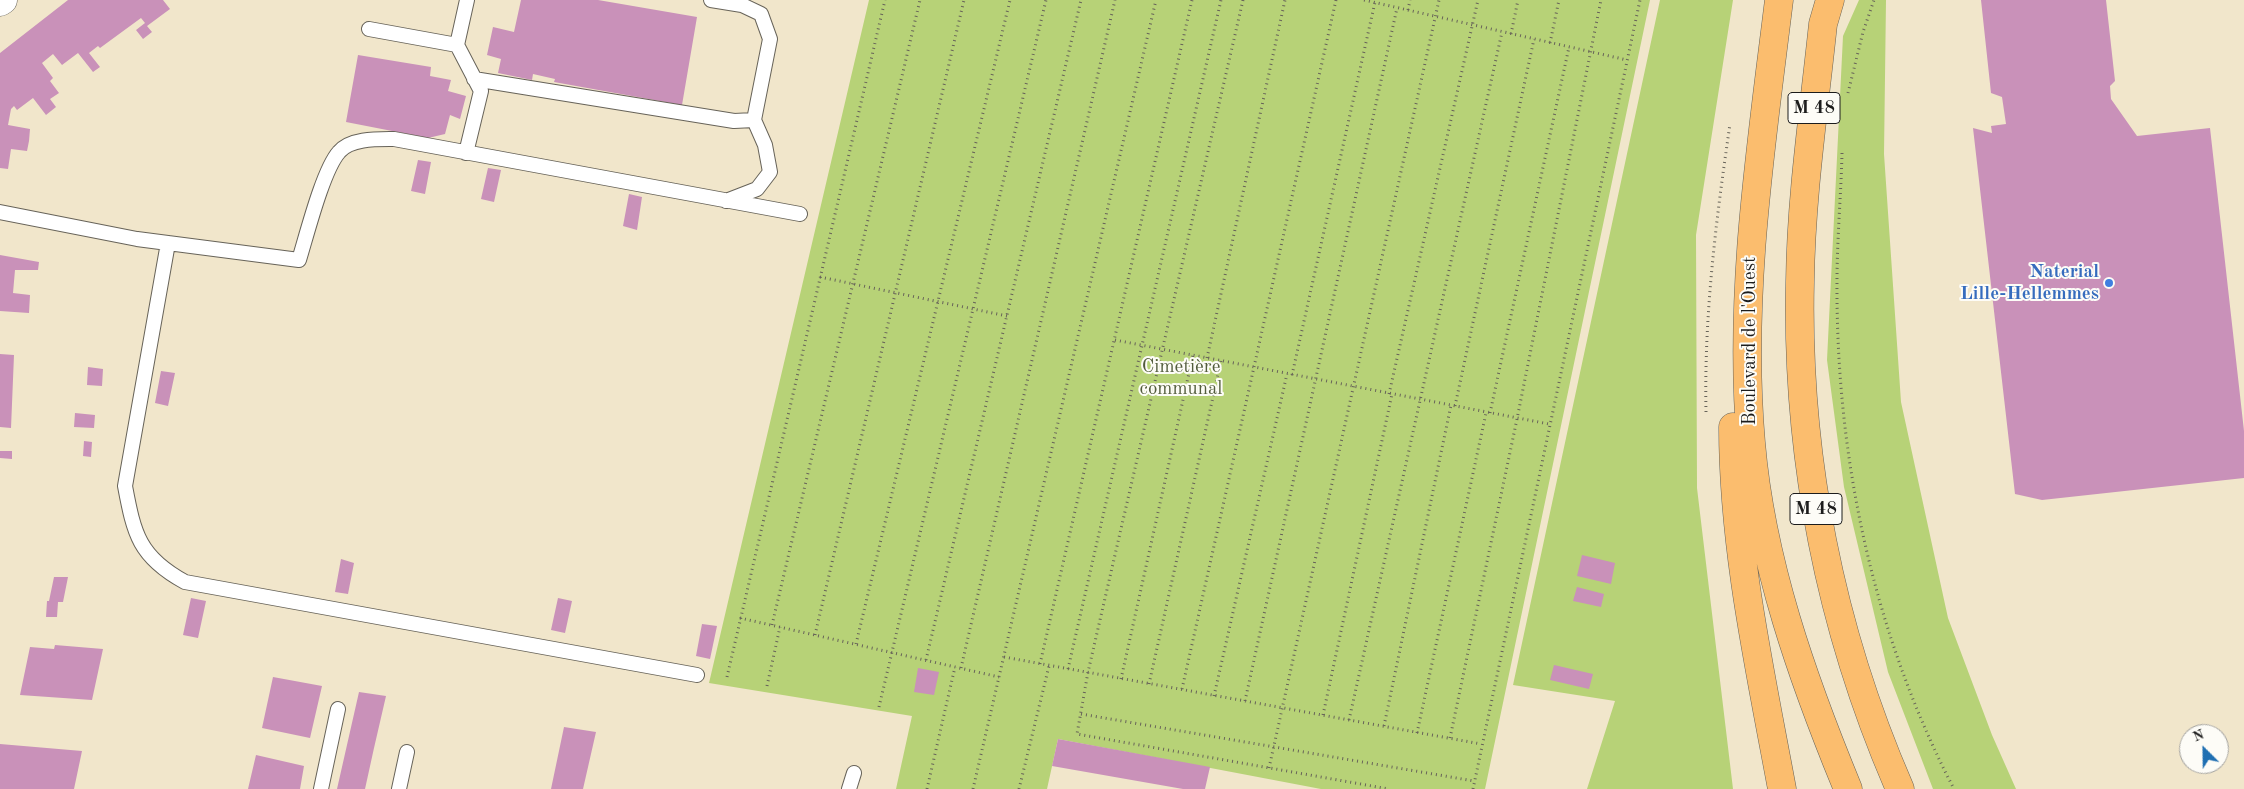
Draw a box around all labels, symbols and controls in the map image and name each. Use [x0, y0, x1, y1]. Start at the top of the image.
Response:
road number: M 48 [1788, 92, 1840, 124]
street label: Boulevard de l'Ouest [1739, 256, 1761, 426]
place label: Naterial Lille-Hellemmes [1960, 261, 2099, 305]
marker: Naterial Lille-Hellemmes [2103, 277, 2115, 289]
park label: Cimetière communal [1140, 356, 1222, 400]
road number: M 48 [1790, 494, 1842, 524]
north arrow [2179, 724, 2229, 774]
text: N [2191, 728, 2206, 745]

